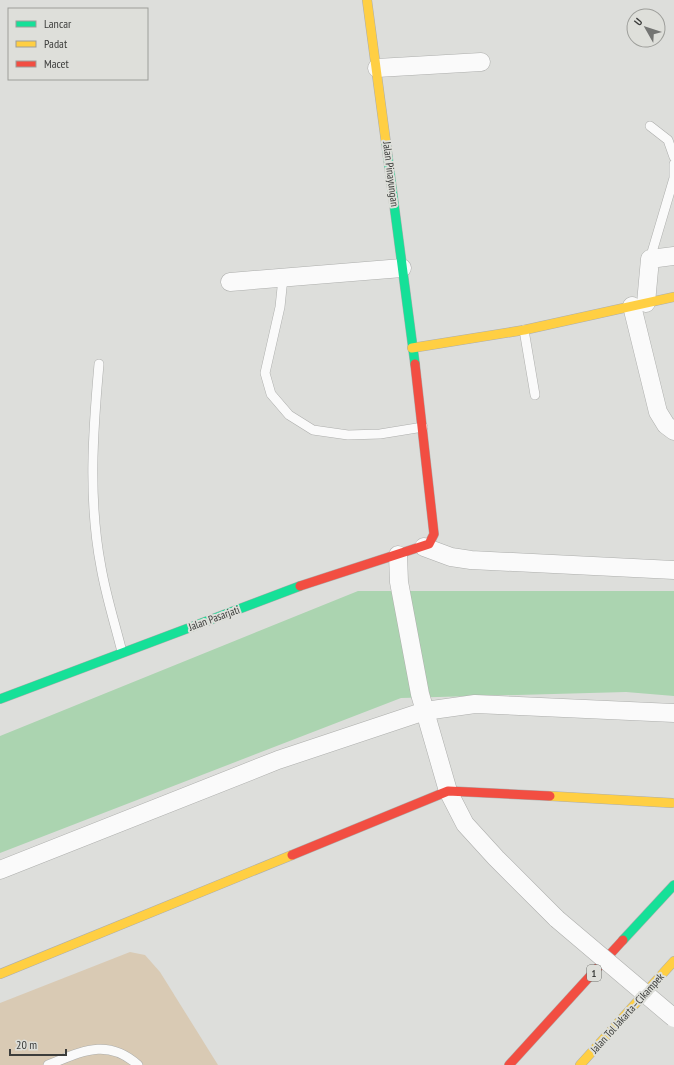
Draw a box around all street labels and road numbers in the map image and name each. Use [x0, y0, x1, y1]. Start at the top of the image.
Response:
street label: Jalan Pinayungan [380, 140, 402, 208]
street label: Jalan Pasarjati [186, 602, 242, 634]
road number: 1 [587, 965, 601, 981]
street label: Jalan Tol Jakarta–Cikampek [587, 969, 667, 1057]

